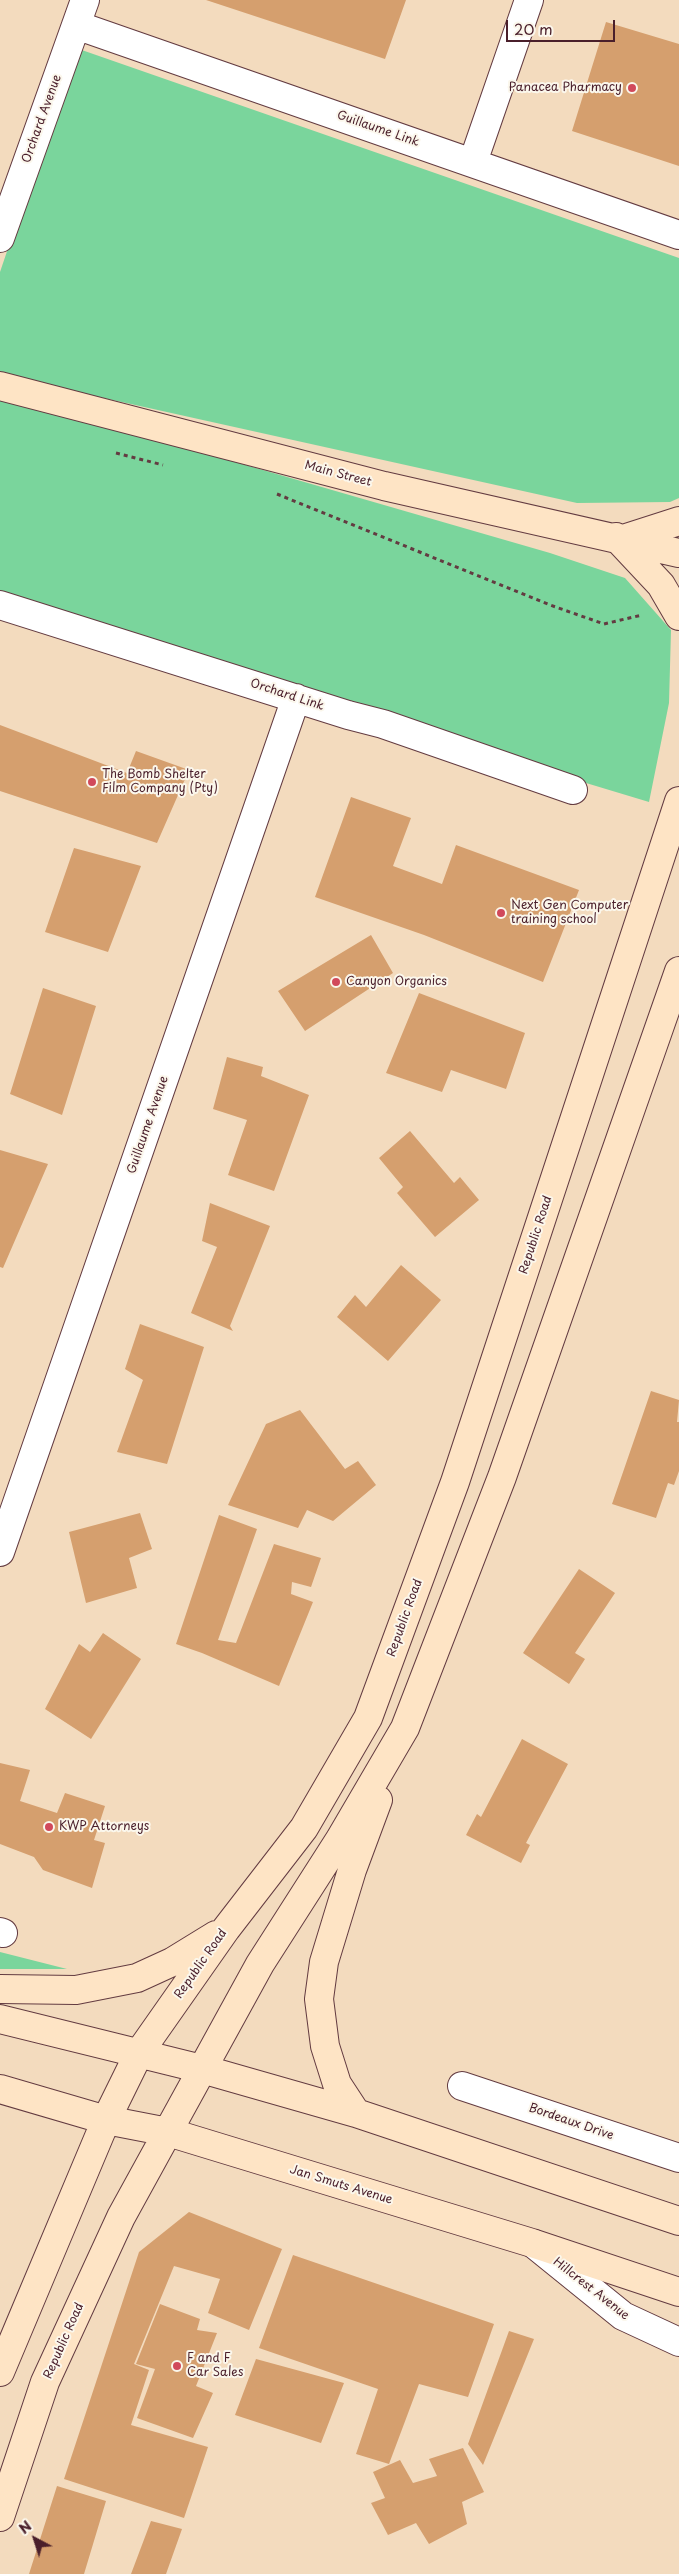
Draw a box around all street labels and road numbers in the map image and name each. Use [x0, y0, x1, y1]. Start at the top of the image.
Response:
street label: Orchard Avenue [19, 73, 65, 165]
street label: Guillaume Link [335, 108, 421, 150]
street label: Main Street [303, 458, 373, 490]
street label: Orchard Link [248, 676, 326, 714]
street label: Guillaume Avenue [125, 1074, 171, 1176]
street label: Republic Road [517, 1194, 555, 1276]
street label: Republic Road [384, 1577, 426, 1659]
street label: Republic Road [172, 1926, 230, 2002]
street label: Bordeaux Drive [527, 2101, 615, 2143]
street label: Jan Smuts Avenue [288, 2163, 394, 2207]
street label: Hillcrest Avenue [550, 2255, 632, 2323]
street label: Republic Road [41, 2301, 87, 2381]

